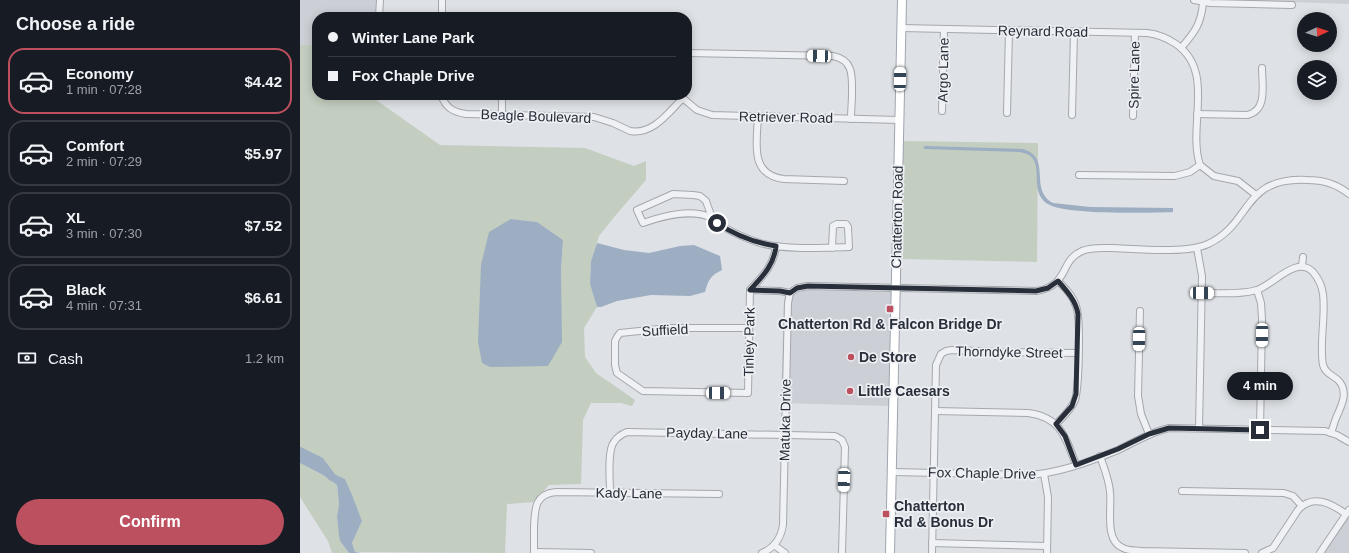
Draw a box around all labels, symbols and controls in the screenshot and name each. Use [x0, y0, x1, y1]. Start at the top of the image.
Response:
north arrow [1297, 12, 1337, 52]
map controls [1297, 12, 1337, 100]
text: Choose a ride [16, 14, 135, 34]
street label: Reynard Road [998, 22, 1088, 40]
text: Winter Lane Park [352, 29, 474, 46]
street label: Argo Lane [934, 37, 952, 102]
street label: Spire Lane [1125, 41, 1143, 109]
car [807, 50, 831, 62]
button: layers [1297, 60, 1337, 100]
icon: car [18, 63, 54, 99]
text: Economy [66, 65, 134, 82]
text: Fox Chaple Drive [352, 67, 475, 84]
car [894, 67, 906, 91]
text: $4.42 [244, 73, 282, 90]
text: 1 min · 07:28 [66, 82, 142, 97]
street label: Beagle Boulevard [480, 106, 592, 126]
street label: Retriever Road [739, 108, 833, 126]
icon: car [18, 135, 54, 171]
text: Comfort [66, 137, 124, 154]
text: $5.97 [244, 145, 282, 162]
text: 2 min · 07:29 [66, 154, 142, 169]
street label: Chatterton Road [888, 166, 906, 268]
icon: car [18, 207, 54, 243]
text: XL [66, 209, 85, 226]
route start [708, 214, 726, 232]
text: $7.52 [244, 217, 282, 234]
text: 3 min · 07:30 [66, 226, 142, 241]
icon: car [18, 279, 54, 315]
text: Black [66, 281, 106, 298]
car [1190, 287, 1214, 299]
text: $6.61 [244, 289, 282, 306]
text: 4 min · 07:31 [66, 298, 142, 313]
marker: Chatterton Rd & Falcon Bridge Dr [885, 304, 895, 314]
street label: Tinley Park [740, 306, 758, 377]
place label: Chatterton Rd & Falcon Bridge Dr [778, 316, 1003, 332]
street label: Suffield [641, 321, 689, 339]
car [1256, 323, 1268, 347]
car [1133, 327, 1145, 351]
street label: Thorndyke Street [955, 343, 1063, 361]
icon: cash [16, 347, 38, 369]
place label: De Store [859, 349, 917, 365]
text: Cash [48, 350, 83, 367]
text: 1.2 km [245, 351, 284, 366]
marker: De Store [846, 352, 856, 362]
callout: 4 min [1227, 372, 1293, 400]
street label: Matuka Drive [776, 378, 794, 461]
text: 4 min [1243, 378, 1277, 393]
place label: Little Caesars [858, 383, 950, 399]
marker: Little Caesars [845, 386, 855, 396]
car [706, 387, 730, 399]
route end [1251, 421, 1269, 439]
street label: Payday Lane [666, 424, 748, 442]
street label: Fox Chaple Drive [928, 464, 1036, 482]
car [838, 468, 850, 492]
street label: Kady Lane [595, 484, 663, 502]
place label: Chatterton Rd & Bonus Dr [894, 498, 994, 530]
button: Confirm [16, 499, 284, 545]
marker: Chatterton Rd & Bonus Dr [881, 509, 891, 519]

